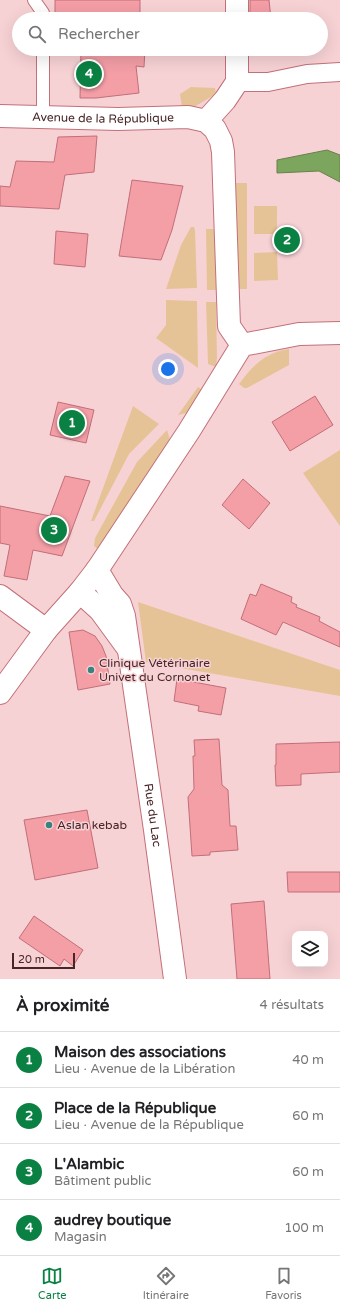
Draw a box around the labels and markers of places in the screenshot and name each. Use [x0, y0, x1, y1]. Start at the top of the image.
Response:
pin: 4 [76, 59, 102, 89]
pin: 2 [274, 225, 300, 255]
pin: 1 [59, 408, 85, 438]
pin: 3 [41, 515, 67, 545]
place label: Clinique Vétérinaire Univet du Cornonet [99, 656, 211, 684]
marker: Clinique Vétérinaire Univet du Cornonet [86, 665, 96, 675]
place label: Aslan kebab [57, 818, 127, 832]
marker: Aslan kebab [44, 820, 54, 830]

